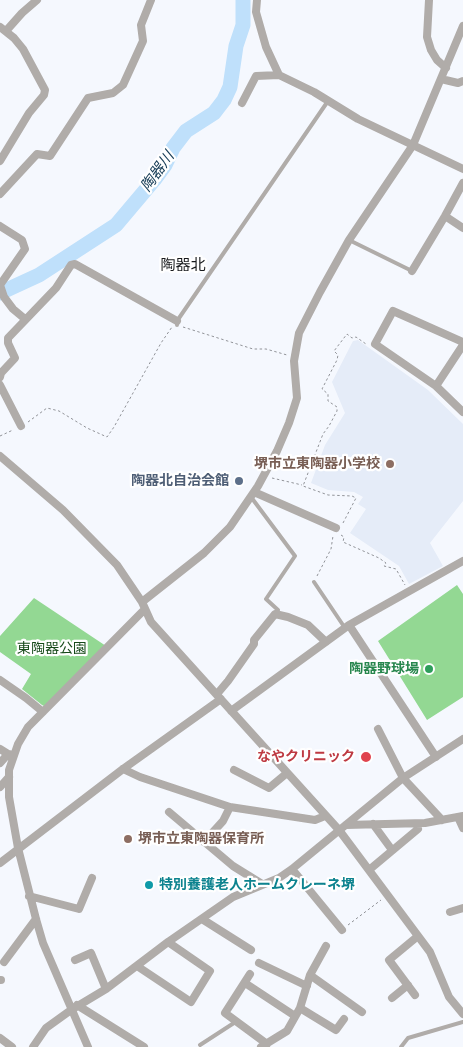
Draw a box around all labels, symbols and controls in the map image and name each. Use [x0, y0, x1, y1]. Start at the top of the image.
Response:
water label: 陶器川 [137, 149, 179, 195]
district label: 陶器北 [161, 257, 205, 275]
place label: 堺市立東陶器小学校 [254, 456, 380, 472]
marker: 堺市立東陶器小学校 [384, 458, 396, 470]
place label: 陶器北自治会館 [131, 473, 229, 489]
marker: 陶器北自治会館 [233, 475, 245, 487]
park label: 東陶器公園 [17, 641, 87, 657]
place label: 陶器野球場 [349, 661, 419, 677]
marker: 陶器野球場 [423, 663, 435, 675]
place label: なやクリニック [257, 749, 355, 765]
marker: なやクリニック [359, 750, 373, 764]
place label: 堺市立東陶器保育所 [138, 831, 264, 847]
marker: 堺市立東陶器保育所 [122, 833, 134, 845]
place label: 特別養護老人ホームクレーネ堺 [159, 877, 355, 893]
marker: 特別養護老人ホームクレーネ堺 [143, 879, 155, 891]

